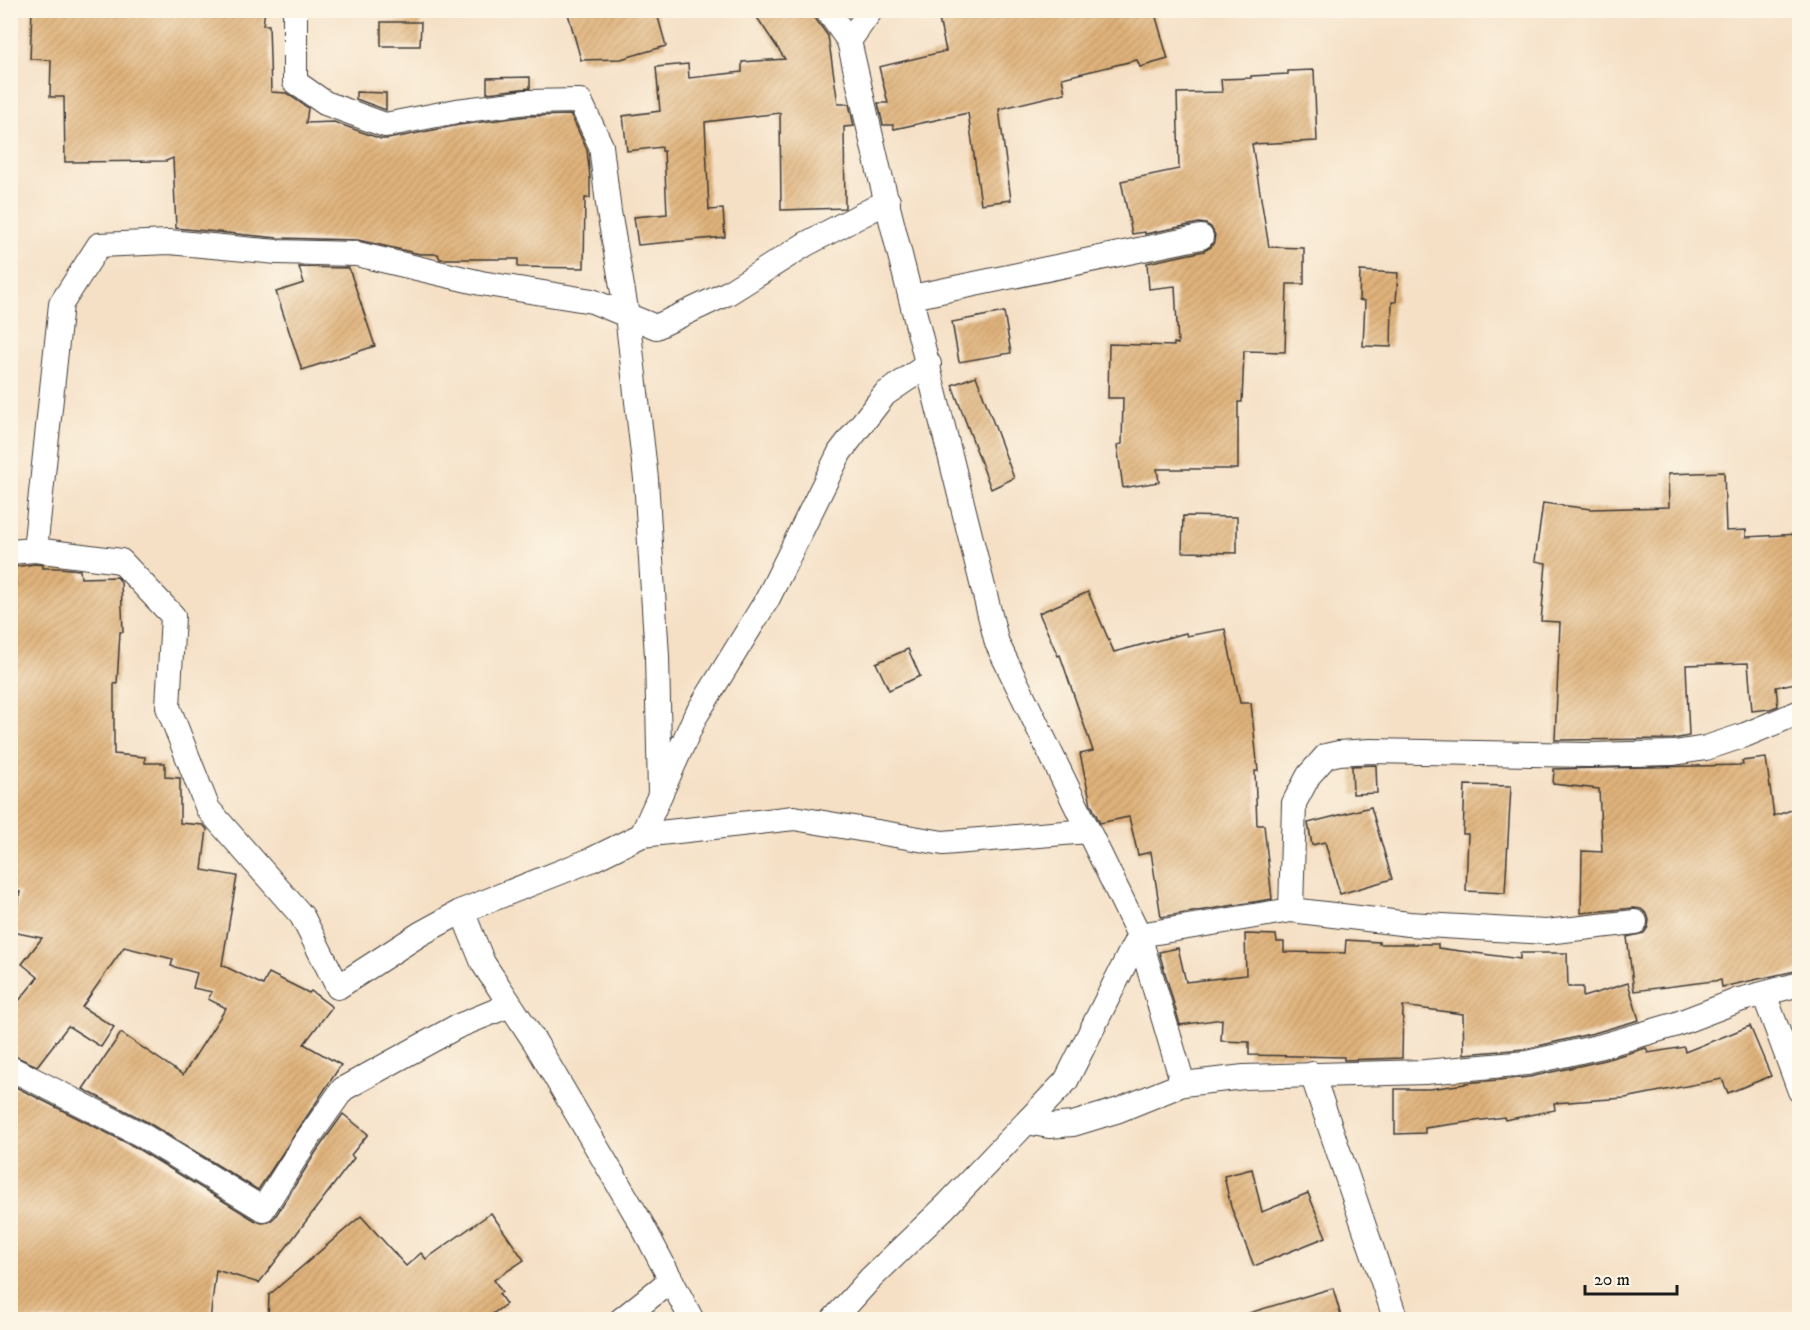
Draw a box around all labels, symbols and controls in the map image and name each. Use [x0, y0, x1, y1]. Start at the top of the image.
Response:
scale bar [1585, 1258, 1676, 1296]
text: 20 m [1594, 1269, 1630, 1291]

